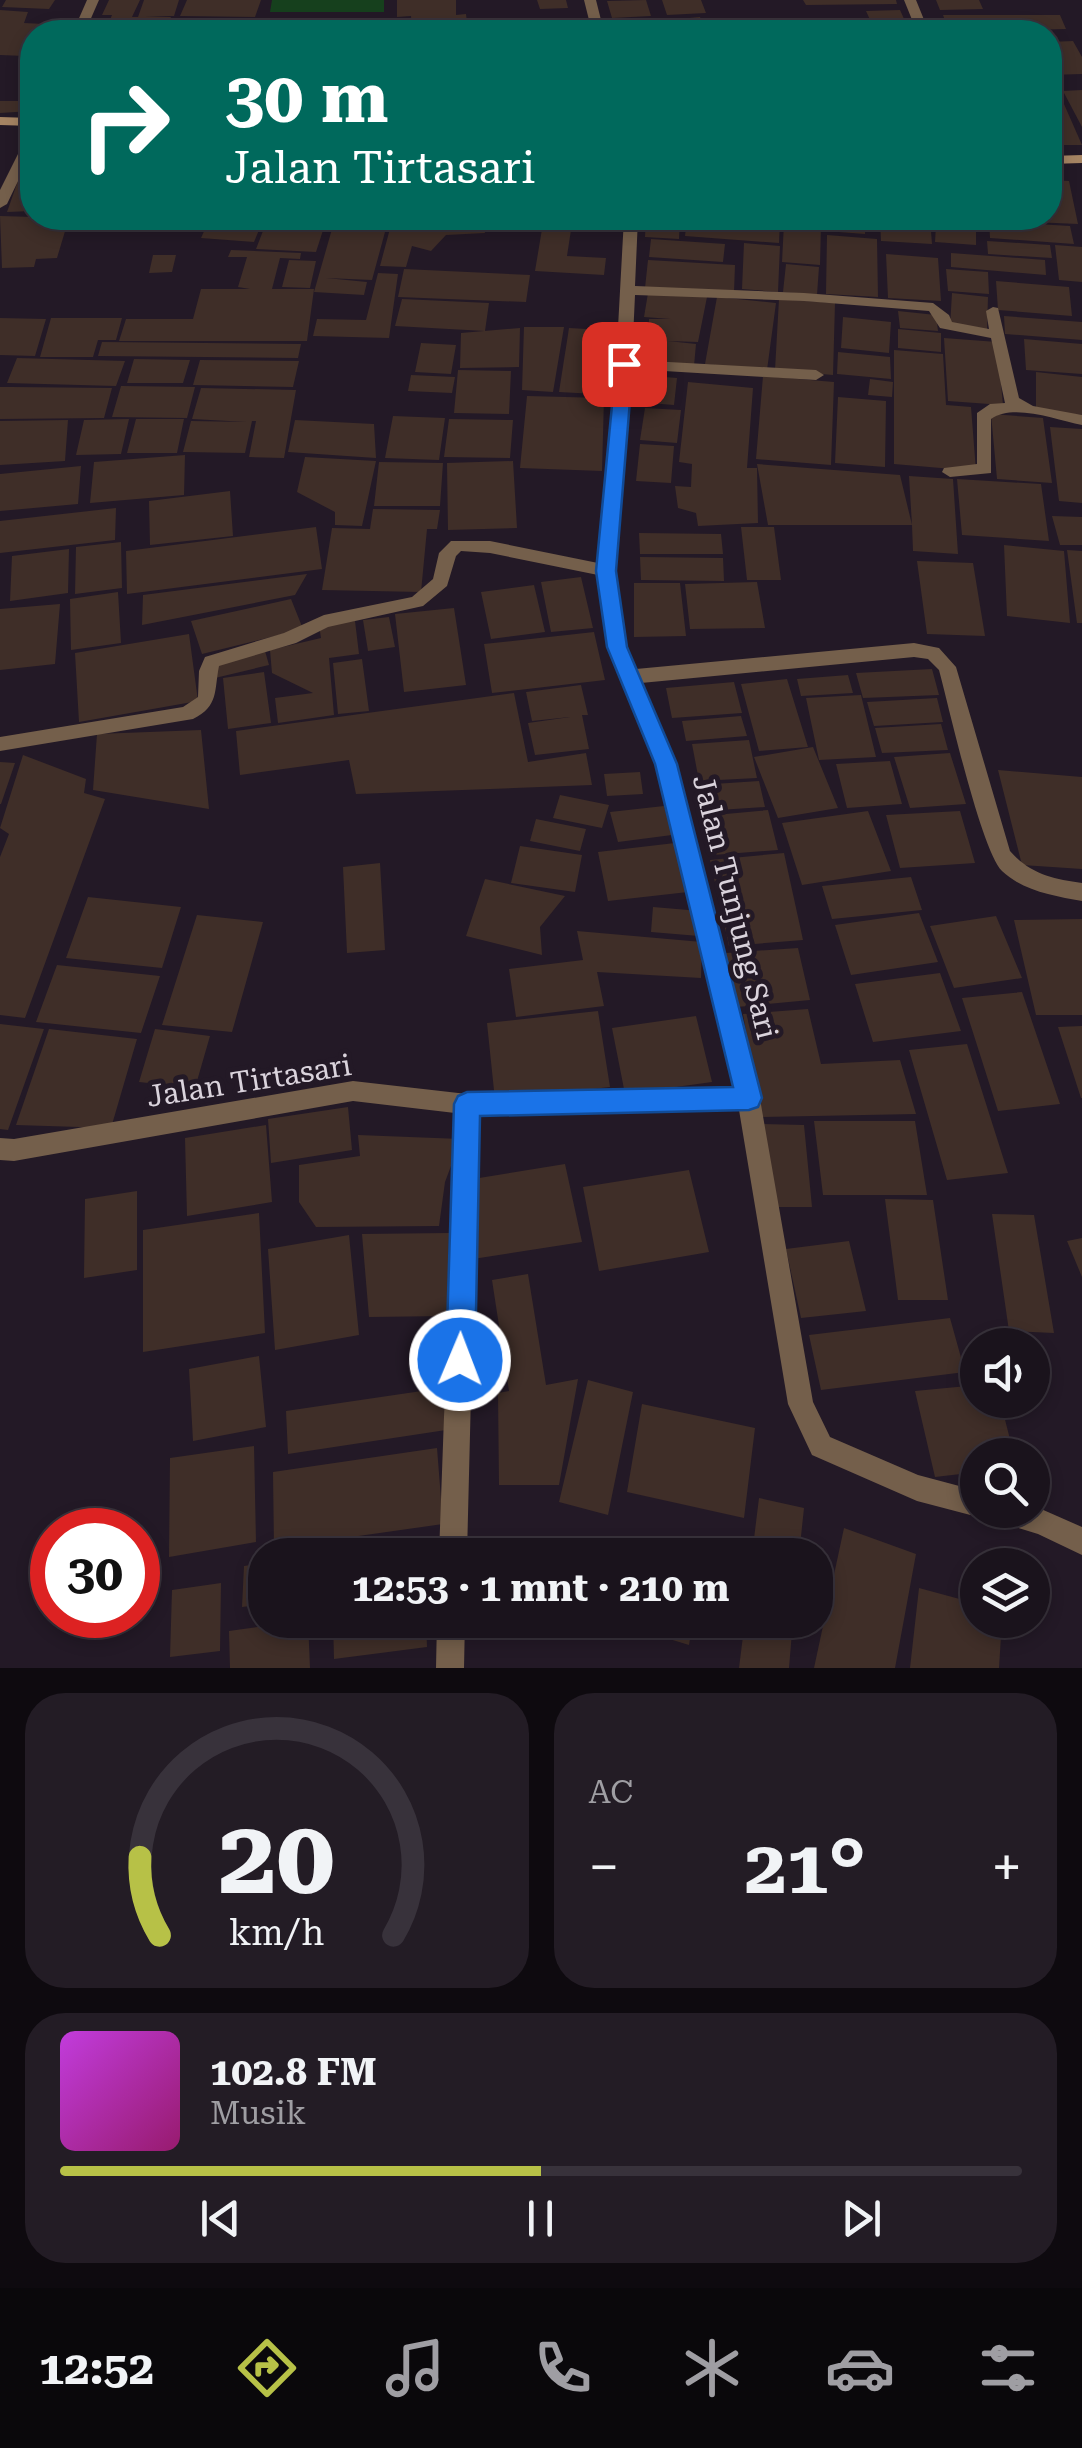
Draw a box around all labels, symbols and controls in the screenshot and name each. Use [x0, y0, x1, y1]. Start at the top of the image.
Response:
text: 30 m [225, 57, 389, 139]
icon: right [60, 60, 190, 190]
text: Jalan Tirtasari [225, 141, 535, 194]
pin [582, 322, 667, 407]
icon: arrive [597, 337, 652, 392]
street label: Jalan Tunjung Sari [686, 771, 785, 1043]
street label: Jalan Tirtasari [144, 1047, 354, 1114]
position arrow [408, 1308, 512, 1412]
map controls [960, 1328, 1050, 1638]
button: sound [960, 1328, 1050, 1418]
button: search [960, 1438, 1050, 1528]
speed limit sign: 30 [30, 1508, 160, 1638]
button: layers [960, 1548, 1050, 1638]
text: 12:53 · 1 mnt · 210 m [352, 1566, 729, 1610]
text: AC [589, 1773, 633, 1811]
text: 20 [219, 1797, 335, 1918]
text: 21° [745, 1823, 866, 1911]
text: − [589, 1835, 619, 1899]
text: + [991, 1835, 1022, 1899]
text: km/h [229, 1912, 325, 1954]
text: 102.8 FM [210, 2050, 377, 2094]
text: Musik [210, 2094, 306, 2132]
icon: previous [193, 2191, 248, 2246]
icon: pause [513, 2191, 568, 2246]
icon: next [834, 2191, 889, 2246]
icon: directions [232, 2333, 302, 2403]
icon: music [380, 2333, 450, 2403]
icon: phone [528, 2333, 598, 2403]
icon: climate [677, 2333, 747, 2403]
icon: car [825, 2333, 895, 2403]
icon: filters [973, 2333, 1043, 2403]
text: 12:52 [39, 2342, 154, 2395]

